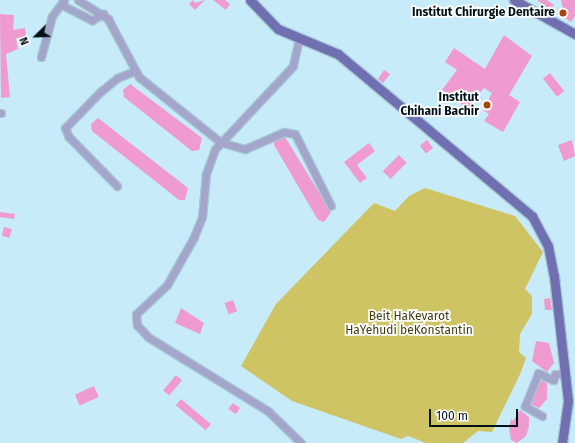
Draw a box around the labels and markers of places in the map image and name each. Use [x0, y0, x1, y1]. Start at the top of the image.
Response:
place label: Institut Chirurgie Dentaire [412, 6, 555, 20]
marker: Institut Chirurgie Dentaire [558, 8, 568, 18]
place label: Institut Chihani Bachir [400, 91, 479, 119]
marker: Institut Chihani Bachir [482, 100, 492, 110]

